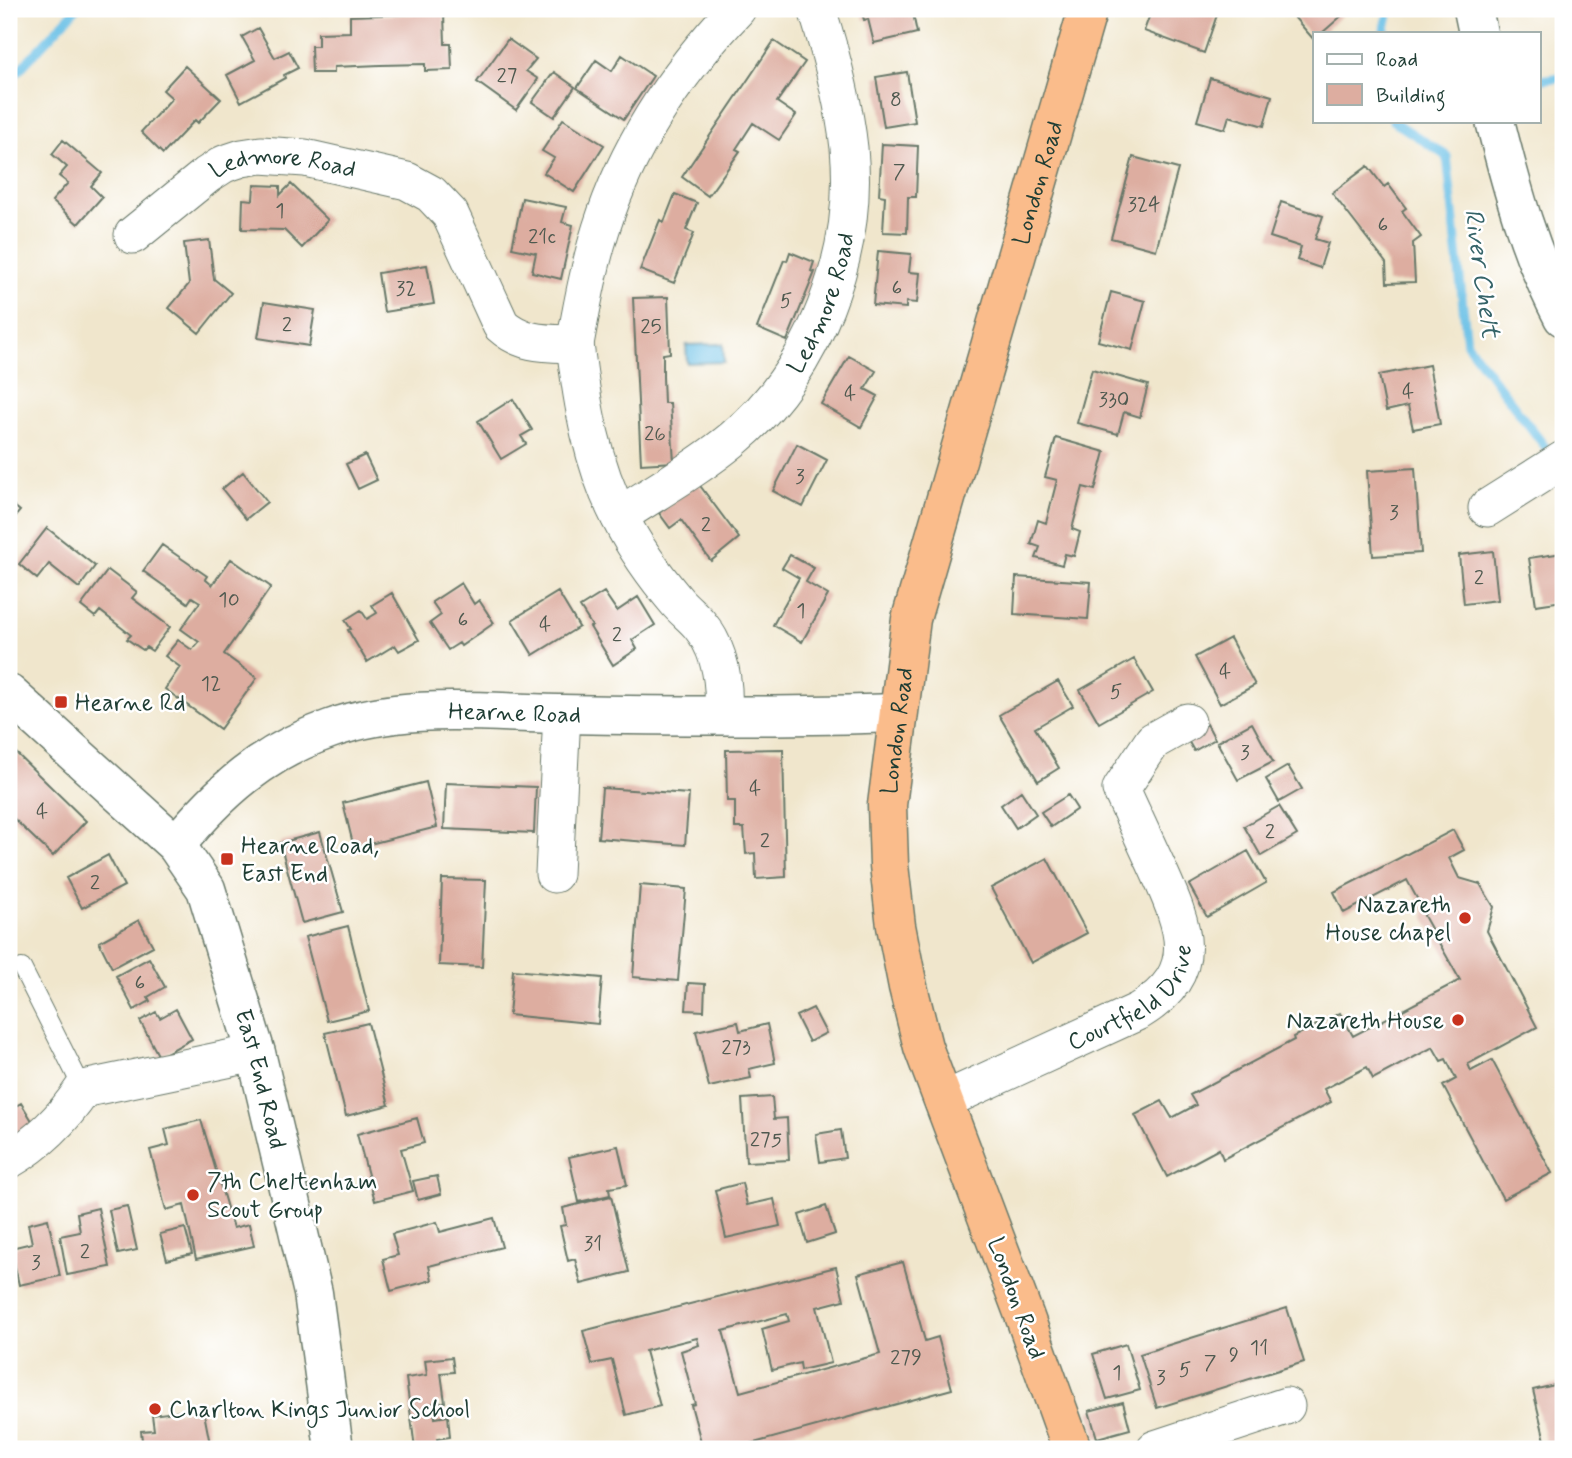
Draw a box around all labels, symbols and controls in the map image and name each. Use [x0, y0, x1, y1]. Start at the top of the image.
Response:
legend [1313, 32, 1540, 122]
text: Road [1376, 46, 1418, 74]
house number: 27 [497, 62, 517, 90]
text: Building [1376, 82, 1446, 112]
house number: 8 [890, 86, 902, 114]
street label: London Road [1006, 118, 1072, 249]
street label: Ledmore Road [204, 139, 358, 186]
house number: 7 [893, 158, 906, 186]
house number: 324 [1128, 191, 1160, 219]
house number: 1 [275, 197, 285, 225]
water label: River Chelt [1455, 207, 1507, 342]
house number: 6 [1378, 211, 1388, 239]
house number: 21c [528, 223, 556, 251]
street label: Ledmore Road [781, 230, 863, 380]
house number: 6 [892, 274, 902, 302]
house number: 32 [396, 275, 416, 303]
house number: 5 [780, 287, 792, 315]
house number: 2 [282, 311, 292, 339]
house number: 25 [640, 313, 662, 341]
house number: 4 [1402, 378, 1414, 406]
house number: 4 [844, 380, 856, 408]
house number: 330 [1099, 386, 1130, 414]
house number: 26 [644, 420, 666, 448]
house number: 3 [795, 463, 805, 491]
house number: 3 [1389, 499, 1399, 527]
house number: 2 [701, 511, 711, 539]
house number: 2 [1474, 564, 1484, 592]
house number: 10 [218, 586, 240, 614]
house number: 1 [796, 597, 806, 625]
house number: 6 [458, 606, 468, 634]
house number: 4 [539, 611, 551, 639]
house number: 2 [612, 621, 622, 649]
house number: 4 [1219, 658, 1231, 686]
street label: London Road [875, 666, 922, 796]
house number: 12 [201, 670, 221, 698]
house number: 5 [1110, 678, 1122, 706]
place label: Hearne Rd [75, 688, 186, 719]
marker: Hearne Rd [53, 694, 69, 710]
street label: Hearne Road [448, 697, 581, 731]
house number: 3 [1240, 739, 1250, 767]
house number: 4 [749, 775, 761, 803]
house number: 4 [36, 798, 48, 826]
house number: 2 [1265, 818, 1275, 846]
house number: 2 [760, 827, 770, 855]
place label: Hearne Road, East End [241, 831, 379, 890]
marker: Hearne Road, East End [219, 851, 235, 867]
house number: 2 [90, 869, 100, 897]
place label: Nazareth House chapel [1326, 890, 1451, 949]
marker: Nazareth House chapel [1457, 910, 1473, 926]
street label: Courtfield Drive [1063, 944, 1200, 1059]
house number: 6 [135, 969, 145, 997]
street label: East End Road [227, 1006, 292, 1152]
place label: Nazareth House [1287, 1006, 1444, 1037]
marker: Nazareth House [1450, 1012, 1466, 1028]
house number: 273 [721, 1034, 751, 1062]
house number: 275 [750, 1126, 782, 1154]
place label: 7th Cheltenham Scout Group [207, 1167, 377, 1226]
marker: 7th Cheltenham Scout Group [185, 1187, 201, 1203]
house number: 31 [584, 1230, 602, 1258]
street label: London Road [979, 1233, 1052, 1364]
house number: 2 [80, 1238, 90, 1266]
house number: 3 [31, 1249, 41, 1277]
house number: 11 [1250, 1334, 1268, 1362]
house number: 9 [1229, 1341, 1239, 1369]
house number: 279 [890, 1344, 922, 1372]
house number: 7 [1204, 1349, 1217, 1377]
house number: 5 [1179, 1356, 1191, 1384]
house number: 1 [1112, 1359, 1122, 1387]
house number: 3 [1156, 1364, 1166, 1392]
place label: Charlton Kings Junior School [169, 1395, 470, 1428]
marker: Charlton Kings Junior School [147, 1401, 163, 1417]

